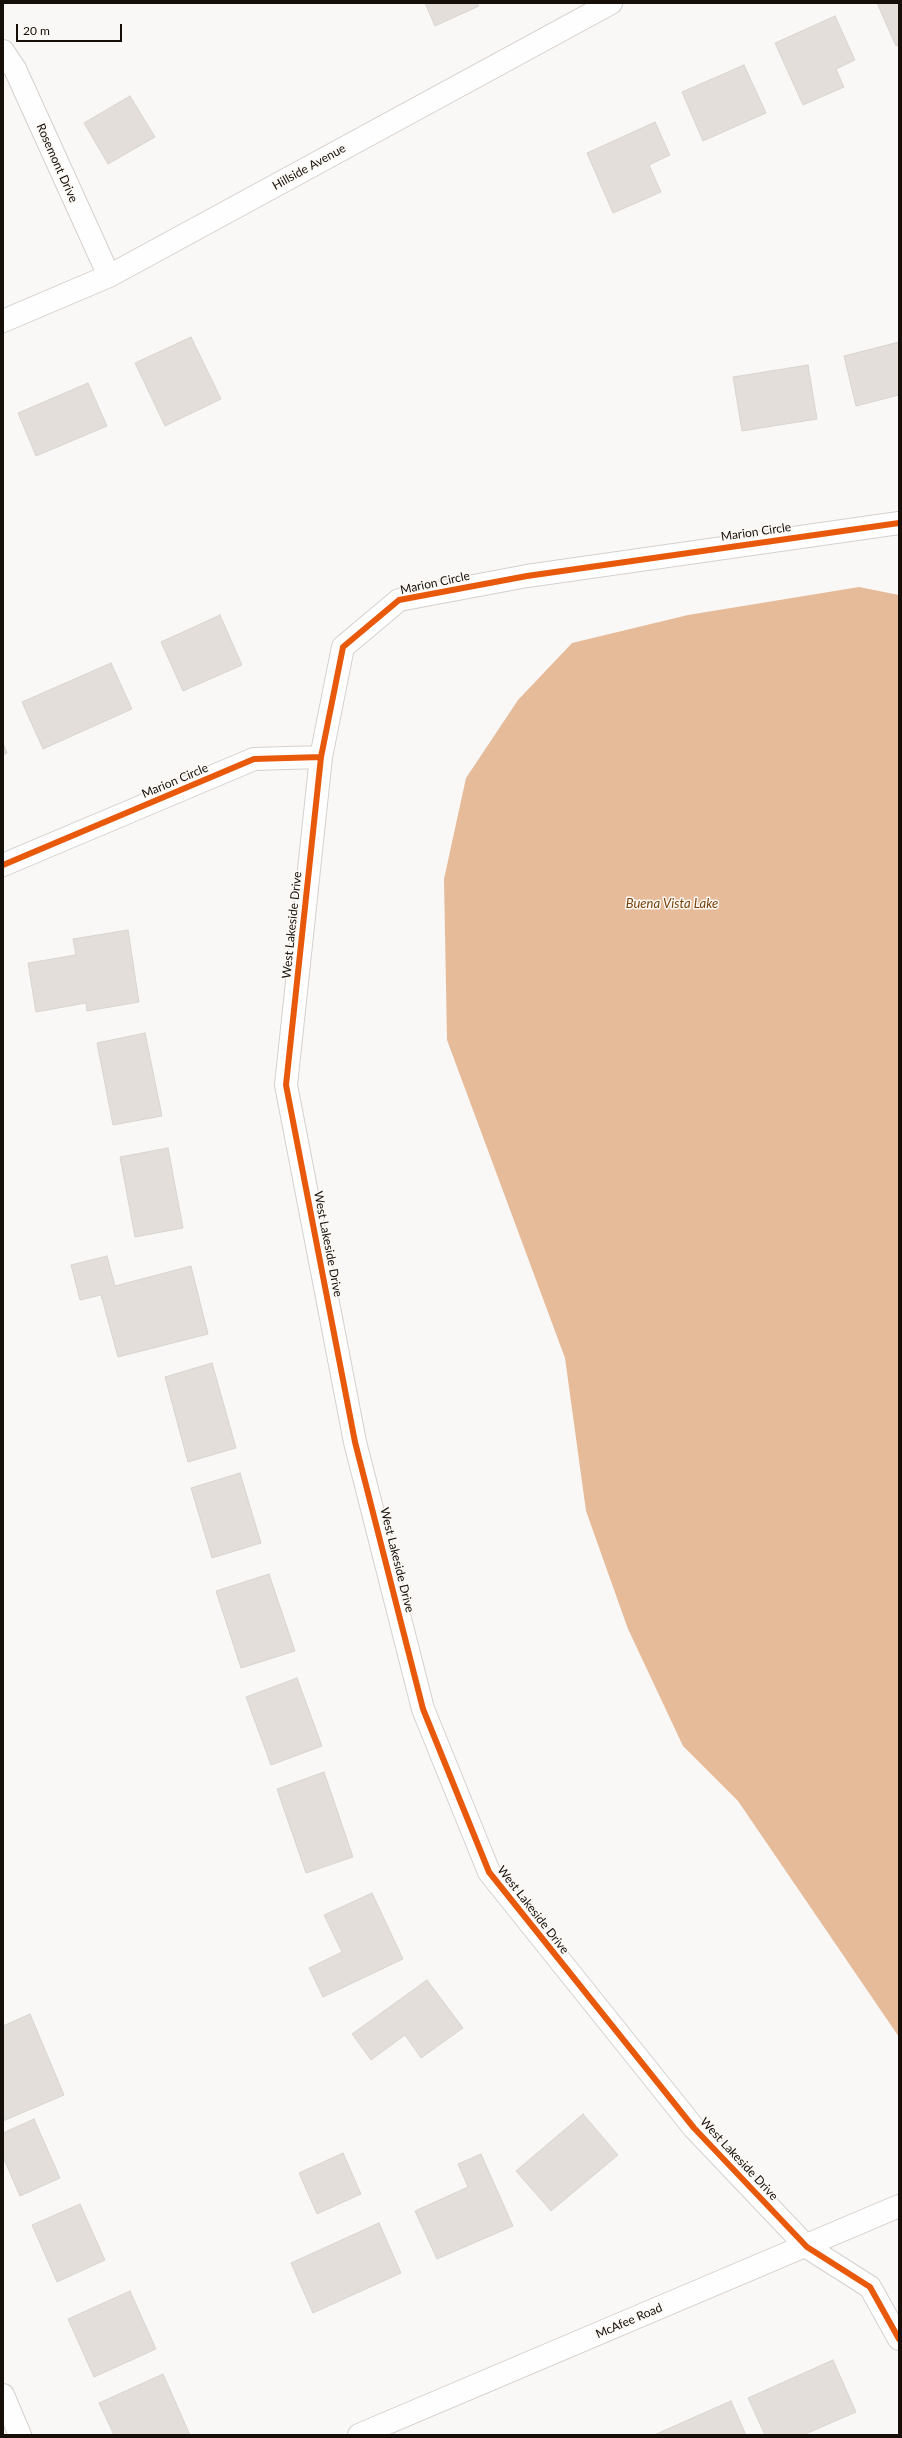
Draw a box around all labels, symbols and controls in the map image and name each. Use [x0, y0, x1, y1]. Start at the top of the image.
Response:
scale bar [18, 16, 124, 42]
text: 20 m [23, 23, 50, 38]
street label: Rosemont Drive [33, 121, 81, 205]
street label: Hillside Avenue [270, 141, 348, 193]
street label: Marion Circle [720, 520, 792, 544]
street label: Marion Circle [399, 569, 471, 597]
street label: Marion Circle [140, 761, 210, 801]
street label: West Lakeside Drive [279, 871, 305, 979]
water label: Buena Vista Lake [626, 896, 718, 912]
street label: West Lakeside Drive [311, 1190, 345, 1298]
street label: West Lakeside Drive [377, 1506, 417, 1614]
street label: West Lakeside Drive [494, 1863, 572, 1957]
street label: West Lakeside Drive [697, 2115, 781, 2203]
street label: McAfee Road [594, 2301, 664, 2341]

